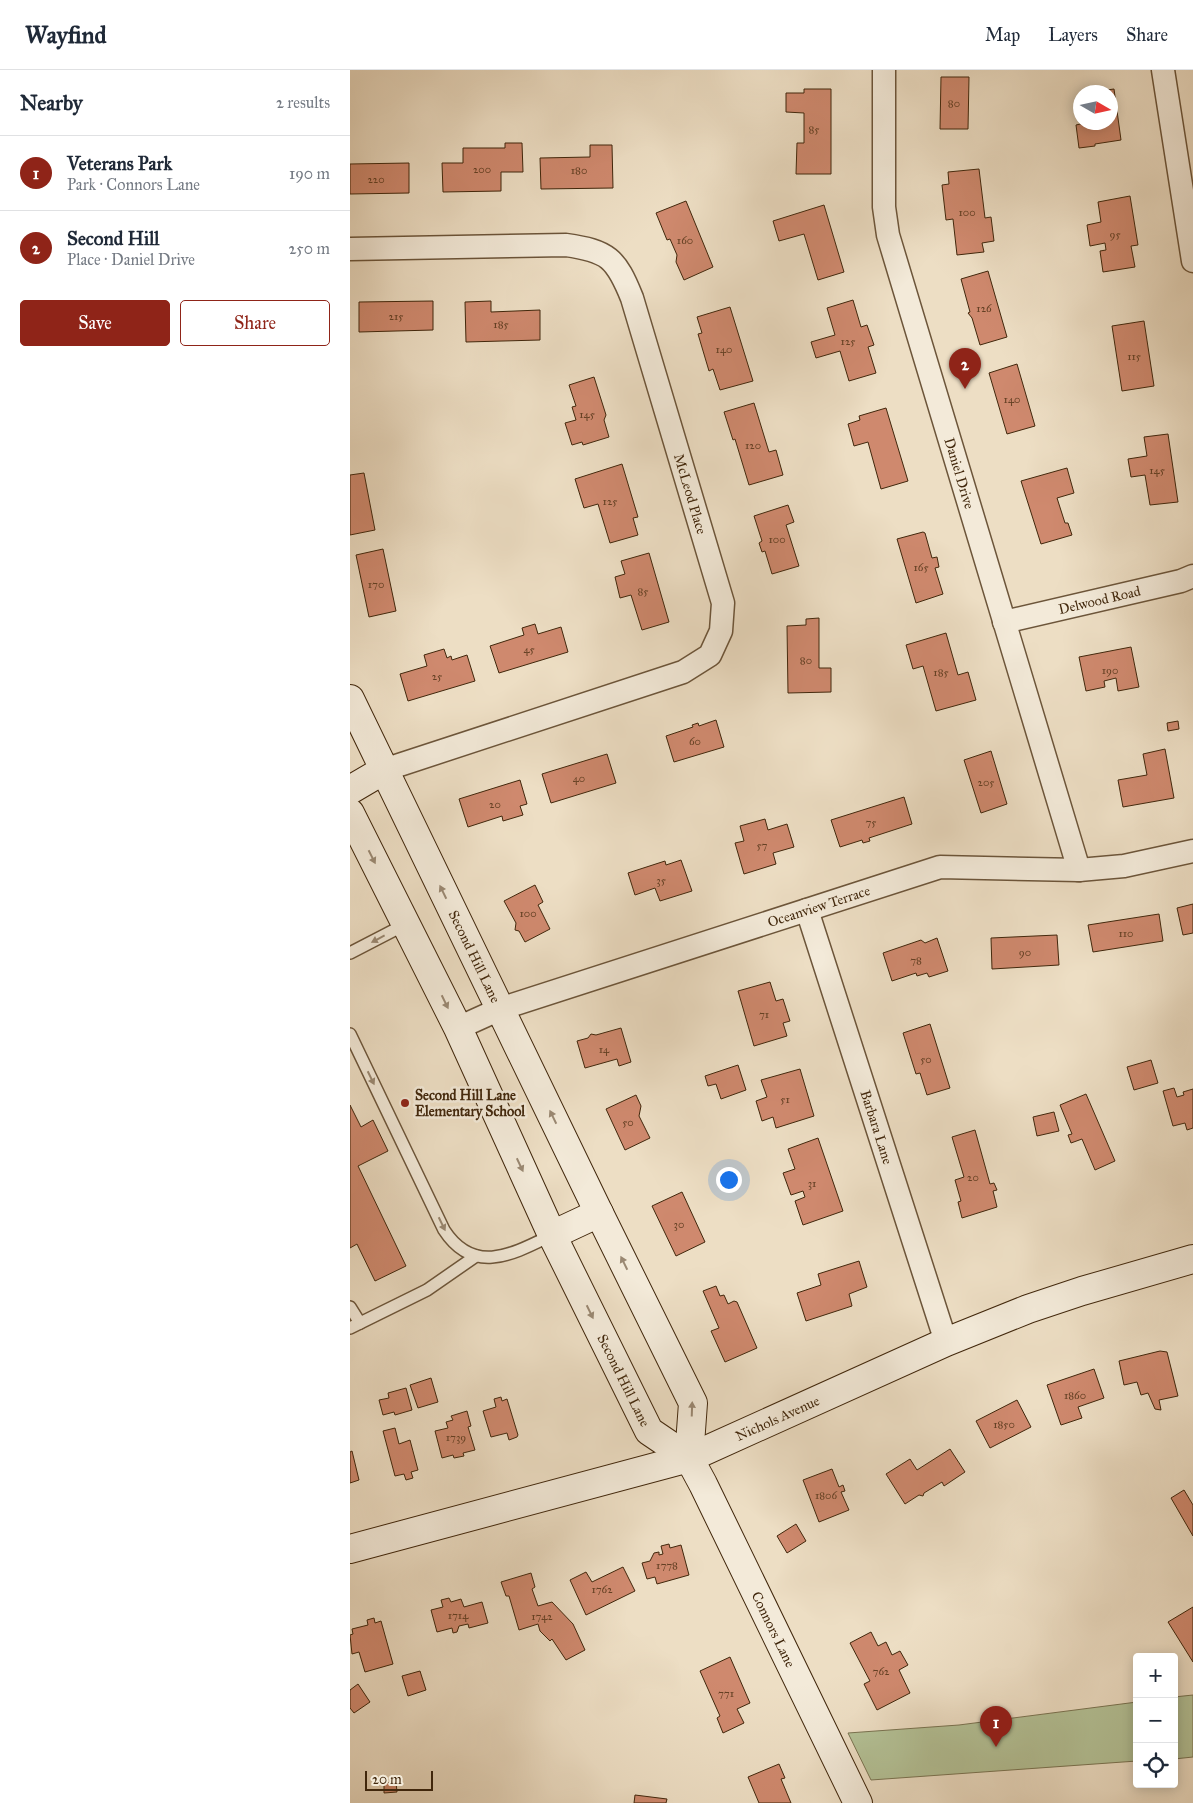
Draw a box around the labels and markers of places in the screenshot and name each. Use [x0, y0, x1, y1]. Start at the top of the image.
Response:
pin: 2 [949, 348, 981, 389]
place label: Second Hill Lane Elementary School [415, 1087, 526, 1121]
marker: Second Hill Lane Elementary School [399, 1097, 411, 1109]
pin: 1 [980, 1706, 1012, 1747]

